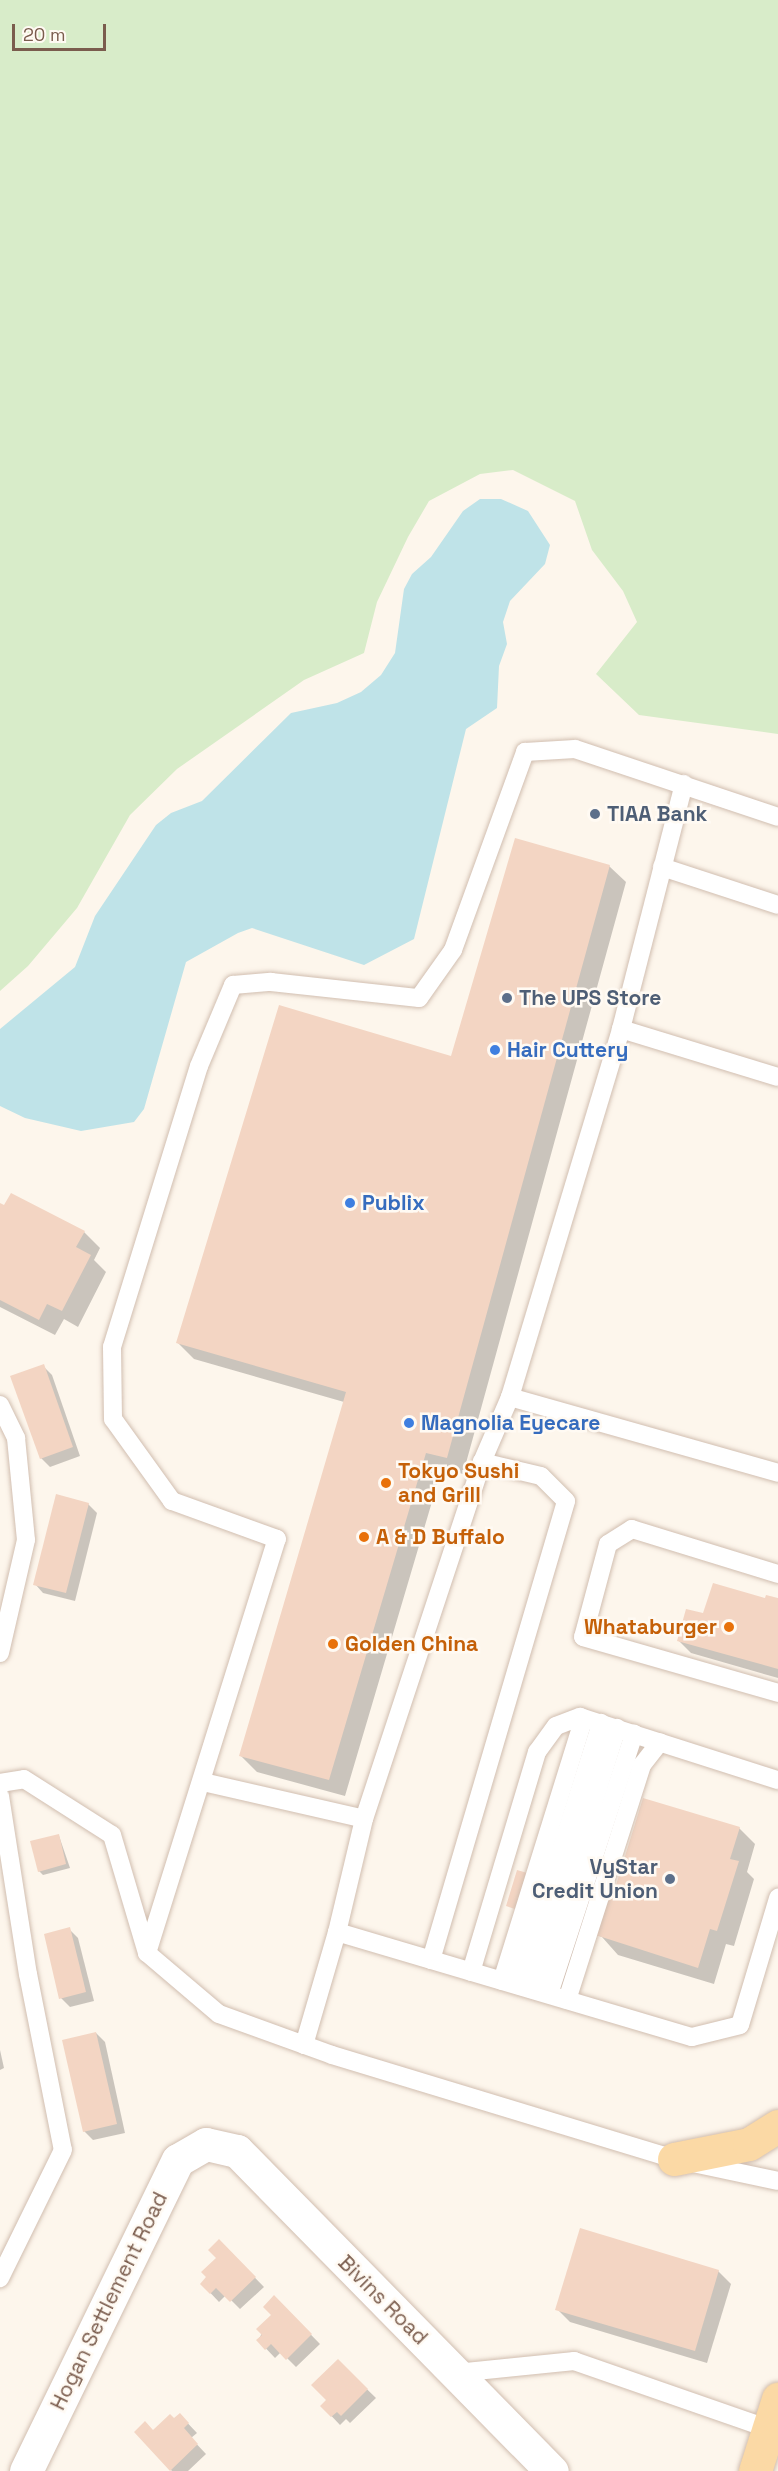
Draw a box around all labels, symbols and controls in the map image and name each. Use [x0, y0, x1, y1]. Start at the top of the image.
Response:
scale bar [15, 12, 110, 50]
text: 20 m [23, 23, 66, 46]
place label: TIAA Bank [607, 801, 708, 827]
marker: TIAA Bank [588, 807, 602, 821]
place label: The UPS Store [519, 985, 661, 1011]
marker: The UPS Store [500, 991, 514, 1005]
place label: Hair Cuttery [507, 1037, 628, 1063]
marker: Hair Cuttery [488, 1043, 502, 1057]
place label: Publix [362, 1190, 425, 1216]
marker: Publix [343, 1196, 357, 1210]
place label: Magnolia Eyecare [421, 1410, 600, 1436]
marker: Magnolia Eyecare [402, 1416, 416, 1430]
place label: Tokyo Sushi and Grill [398, 1458, 519, 1508]
marker: Tokyo Sushi and Grill [379, 1476, 393, 1490]
place label: A & D Buffalo [376, 1524, 505, 1550]
marker: A & D Buffalo [357, 1530, 371, 1544]
place label: Whataburger [584, 1614, 717, 1640]
marker: Whataburger [722, 1620, 736, 1634]
place label: Golden China [345, 1631, 478, 1657]
marker: Golden China [326, 1637, 340, 1651]
place label: VyStar Credit Union [532, 1854, 658, 1904]
marker: VyStar Credit Union [663, 1872, 677, 1886]
street label: Hogan Settlement Road [45, 2188, 173, 2414]
street label: Bivins Road [333, 2250, 433, 2350]

